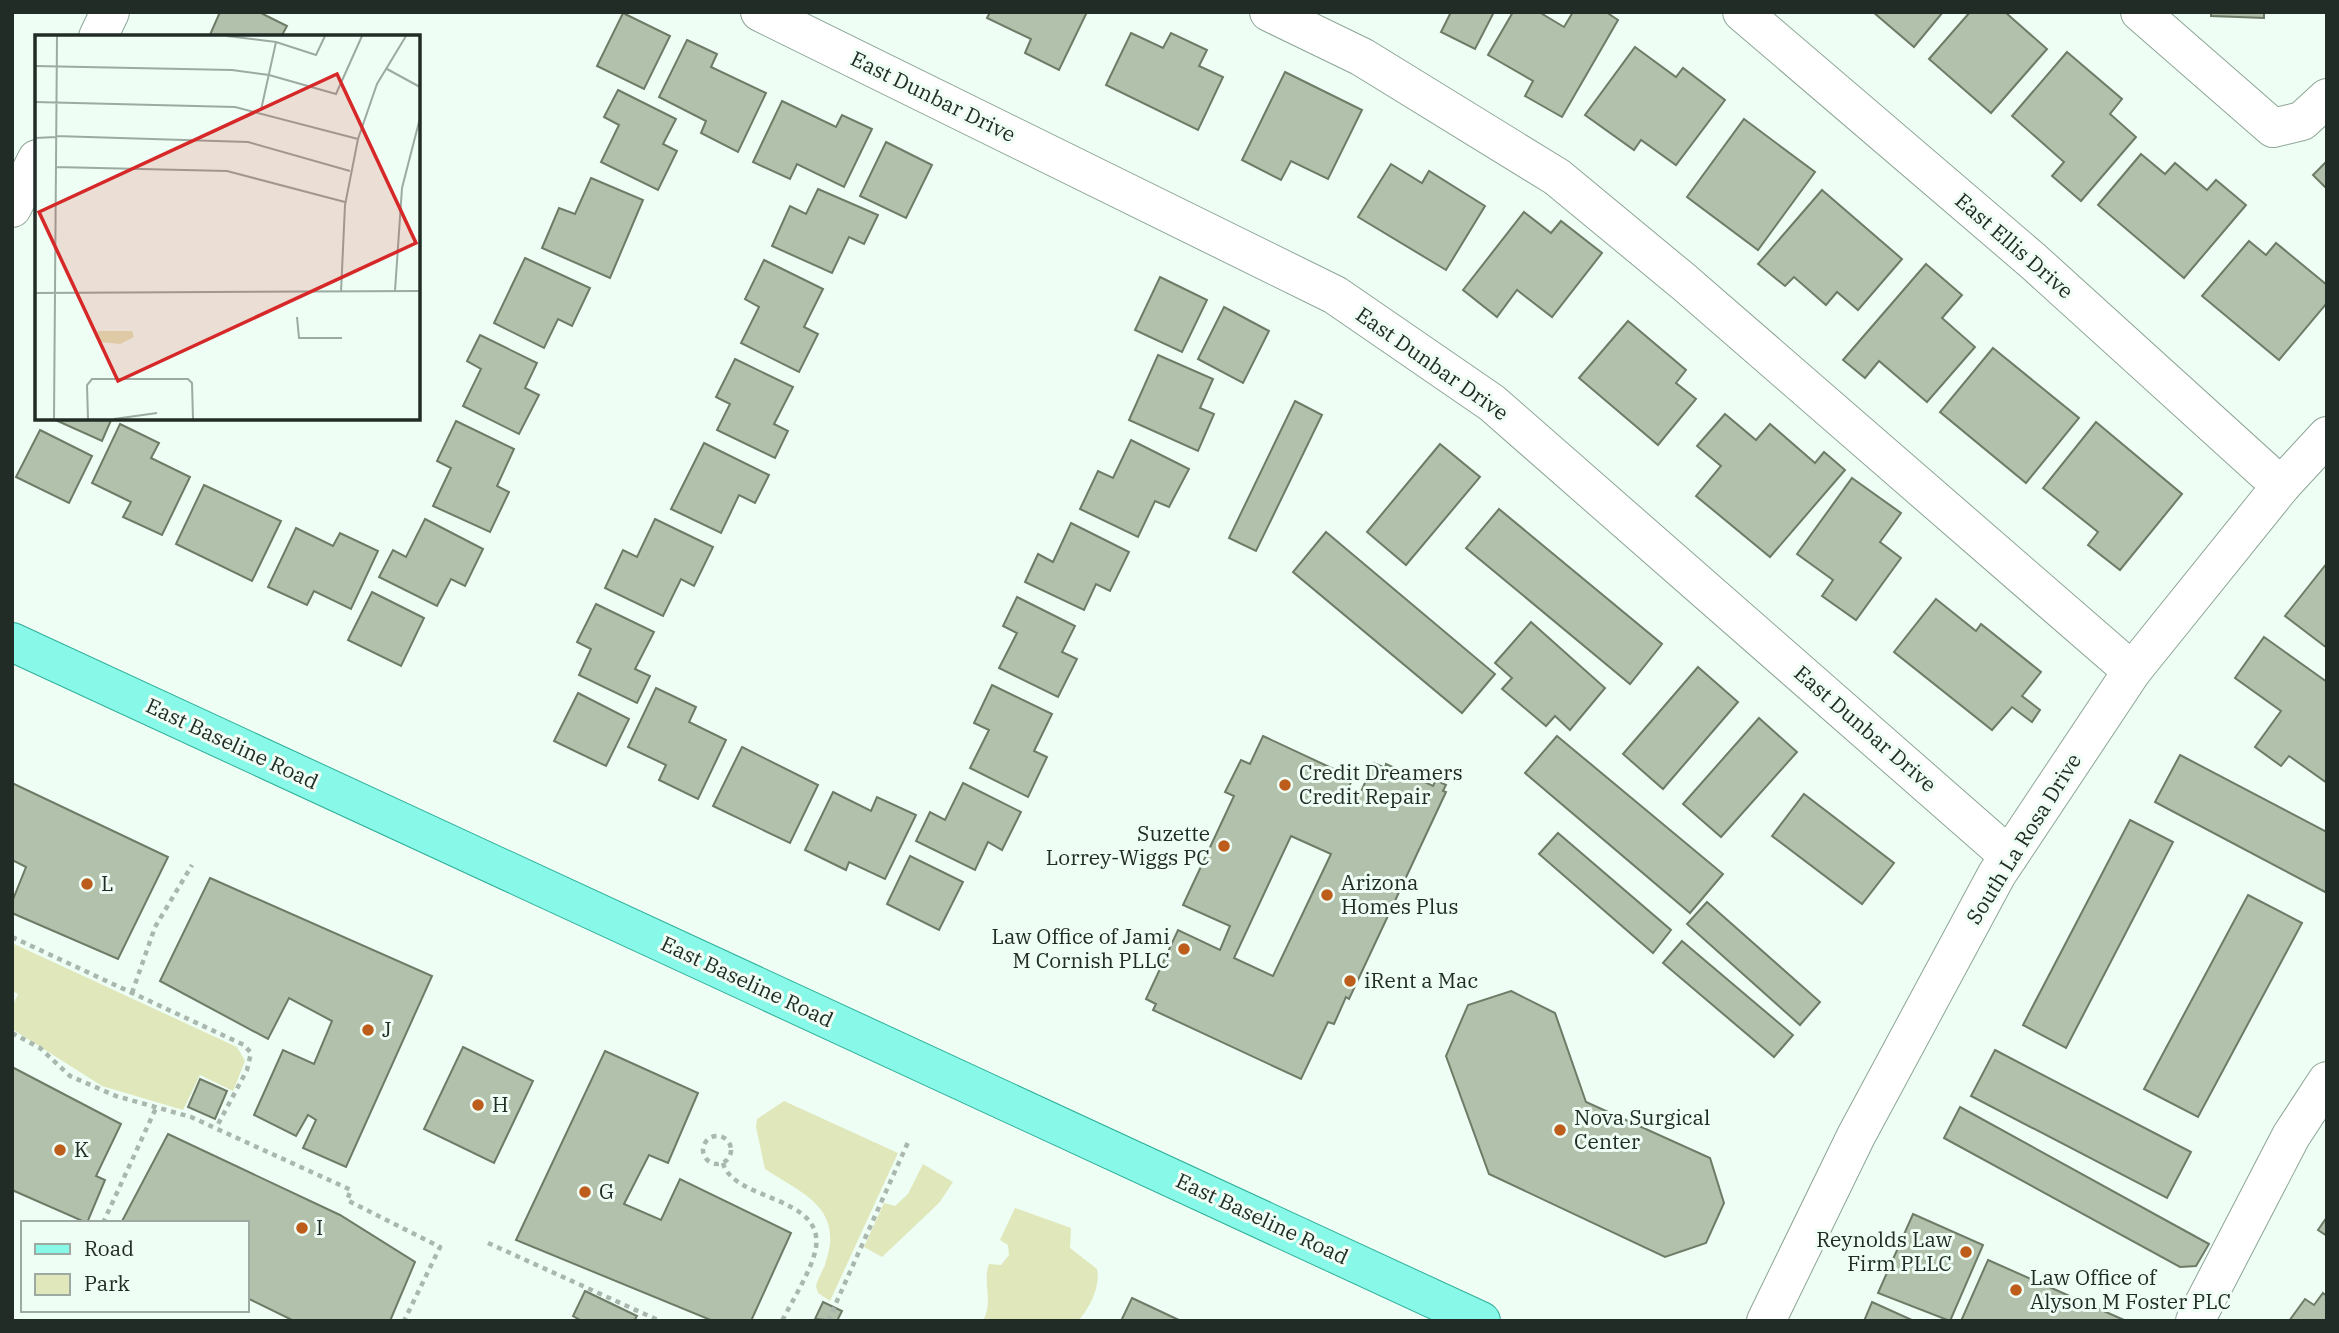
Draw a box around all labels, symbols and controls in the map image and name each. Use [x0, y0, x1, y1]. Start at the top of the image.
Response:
inset map [35, 35, 420, 420]
street label: East Dunbar Drive [846, 44, 1020, 148]
street label: East Ellis Drive [1950, 186, 2080, 304]
street label: East Dunbar Drive [1351, 300, 1514, 426]
street label: East Dunbar Drive [1789, 659, 1943, 798]
street label: East Baseline Road [142, 691, 323, 795]
street label: South La Rosa Drive [1959, 748, 2087, 929]
place label: Credit Dreamers Credit Repair [1299, 758, 1463, 810]
marker: Credit Dreamers Credit Repair [1277, 777, 1293, 793]
place label: Suzette Lorrey-Wiggs PC [1046, 819, 1210, 871]
marker: Suzette Lorrey-Wiggs PC [1216, 838, 1232, 854]
place label: Arizona Homes Plus [1341, 868, 1458, 920]
place label: L [101, 869, 113, 897]
marker: L [79, 876, 95, 892]
marker: Arizona Homes Plus [1319, 887, 1335, 903]
place label: Law Office of Jami M Cornish PLLC [991, 922, 1170, 974]
street label: East Baseline Road [657, 929, 838, 1033]
marker: Law Office of Jami M Cornish PLLC [1176, 941, 1192, 957]
place label: iRent a Mac [1364, 966, 1478, 994]
marker: iRent a Mac [1342, 973, 1358, 989]
place label: J [382, 1015, 392, 1043]
marker: J [360, 1022, 376, 1038]
place label: H [492, 1090, 509, 1118]
marker: H [470, 1097, 486, 1113]
place label: Nova Surgical Center [1574, 1103, 1710, 1155]
marker: Nova Surgical Center [1552, 1122, 1568, 1138]
place label: K [74, 1135, 89, 1163]
marker: K [52, 1142, 68, 1158]
street label: East Baseline Road [1172, 1166, 1353, 1270]
place label: G [599, 1177, 614, 1205]
marker: G [577, 1184, 593, 1200]
place label: I [316, 1213, 323, 1241]
marker: I [294, 1220, 310, 1236]
legend [21, 1221, 248, 1312]
place label: Reynolds Law Firm PLLC [1816, 1225, 1953, 1277]
text: Road [84, 1234, 134, 1262]
marker: Reynolds Law Firm PLLC [1958, 1244, 1974, 1260]
place label: Law Office of Alyson M Foster PLC [2030, 1263, 2231, 1315]
text: Park [84, 1269, 131, 1297]
marker: Law Office of Alyson M Foster PLC [2008, 1282, 2024, 1298]

